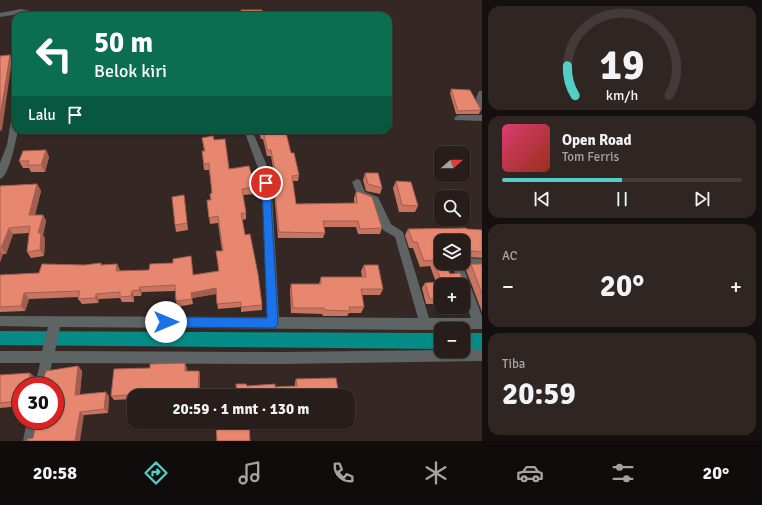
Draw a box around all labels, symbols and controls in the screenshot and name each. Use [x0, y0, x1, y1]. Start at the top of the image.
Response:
text: 50 m [94, 26, 153, 60]
icon: left [28, 28, 80, 80]
text: 19 [600, 40, 644, 91]
text: Belok kiri [94, 60, 167, 82]
text: km/h [606, 87, 638, 104]
icon: arrive [64, 104, 86, 126]
text: Lalu [28, 106, 56, 124]
text: Open Road [562, 131, 632, 149]
north arrow [434, 146, 470, 182]
map controls [434, 146, 470, 358]
text: Tom Ferris [562, 149, 619, 165]
pin [249, 166, 283, 200]
icon: arrive [255, 172, 277, 194]
icon: previous [531, 188, 553, 210]
icon: pause [611, 188, 633, 210]
icon: next [691, 188, 713, 210]
button: search [434, 190, 470, 226]
button: layers [434, 234, 470, 270]
text: AC [502, 248, 518, 264]
text: 20° [600, 268, 644, 305]
text: − [502, 273, 514, 300]
text: + [730, 273, 742, 300]
button: + [434, 278, 470, 314]
position arrow [145, 301, 187, 343]
button: − [434, 322, 470, 358]
text: Tiba [502, 356, 525, 372]
text: 20:59 [502, 376, 576, 413]
speed limit sign: 30 [12, 377, 64, 429]
text: 20:59 · 1 mnt · 130 m [173, 400, 309, 418]
icon: directions [142, 459, 170, 487]
icon: music [236, 459, 264, 487]
icon: phone [329, 459, 357, 487]
icon: climate [422, 459, 450, 487]
icon: car [516, 459, 544, 487]
icon: filters [609, 459, 637, 487]
text: 20:58 [33, 462, 77, 484]
text: 20° [703, 462, 729, 484]

